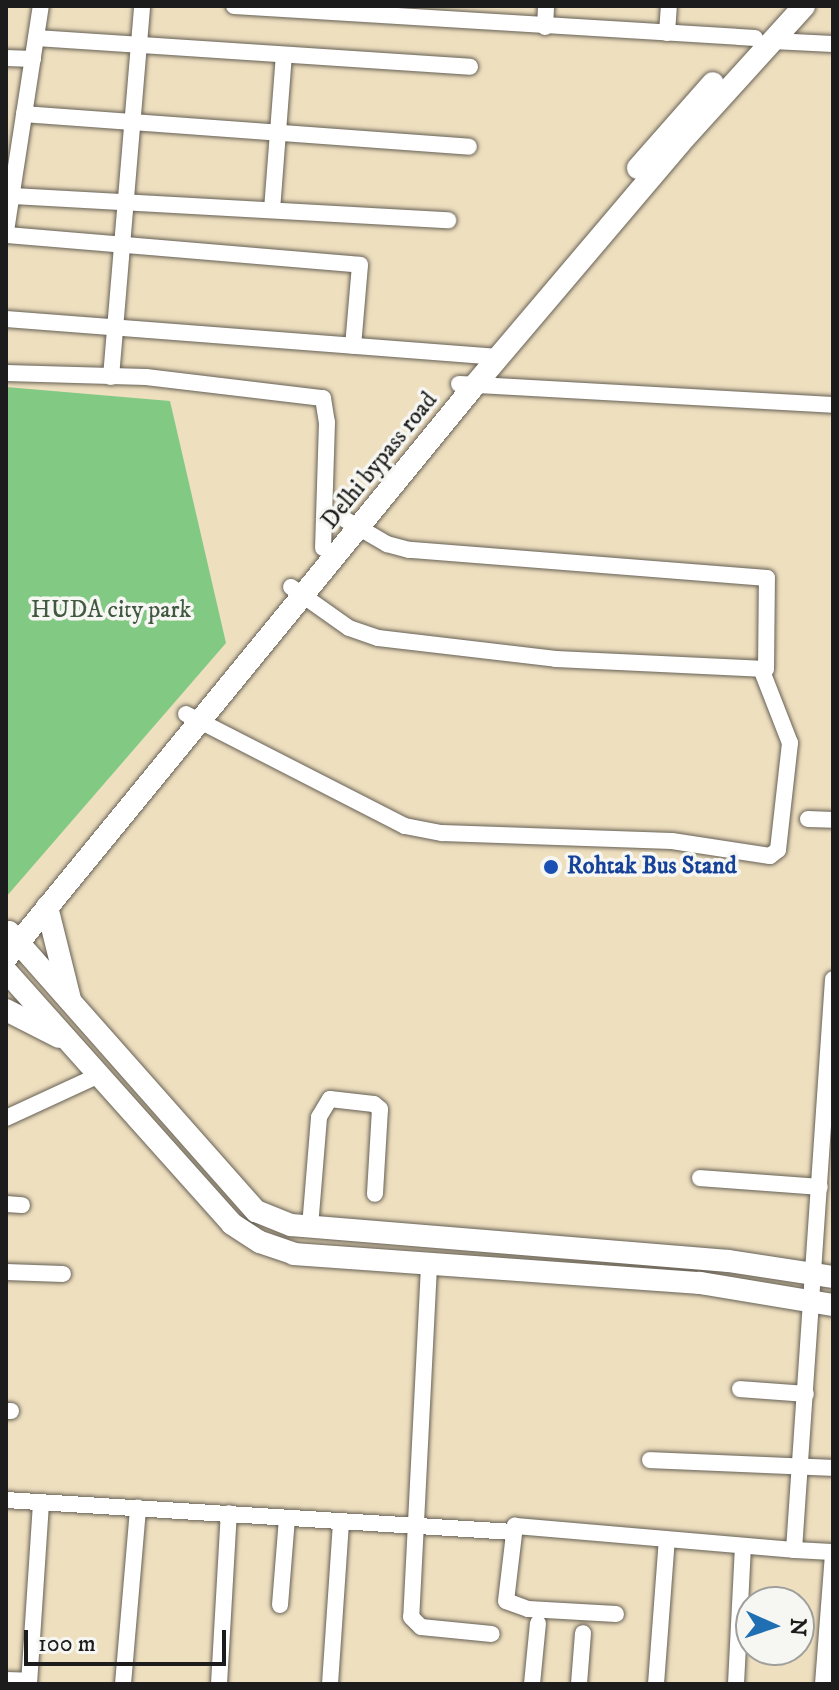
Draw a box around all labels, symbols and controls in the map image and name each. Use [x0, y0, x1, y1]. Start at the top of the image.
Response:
street label: Delhi bypass road [316, 387, 444, 535]
park label: HUDA city park [31, 597, 191, 625]
place label: Rohtak Bus Stand [567, 853, 737, 881]
marker: Rohtak Bus Stand [542, 858, 560, 876]
north arrow [735, 1586, 815, 1666]
scale bar [28, 1614, 230, 1664]
text: N [784, 1617, 811, 1637]
text: 100 m [38, 1629, 96, 1659]

